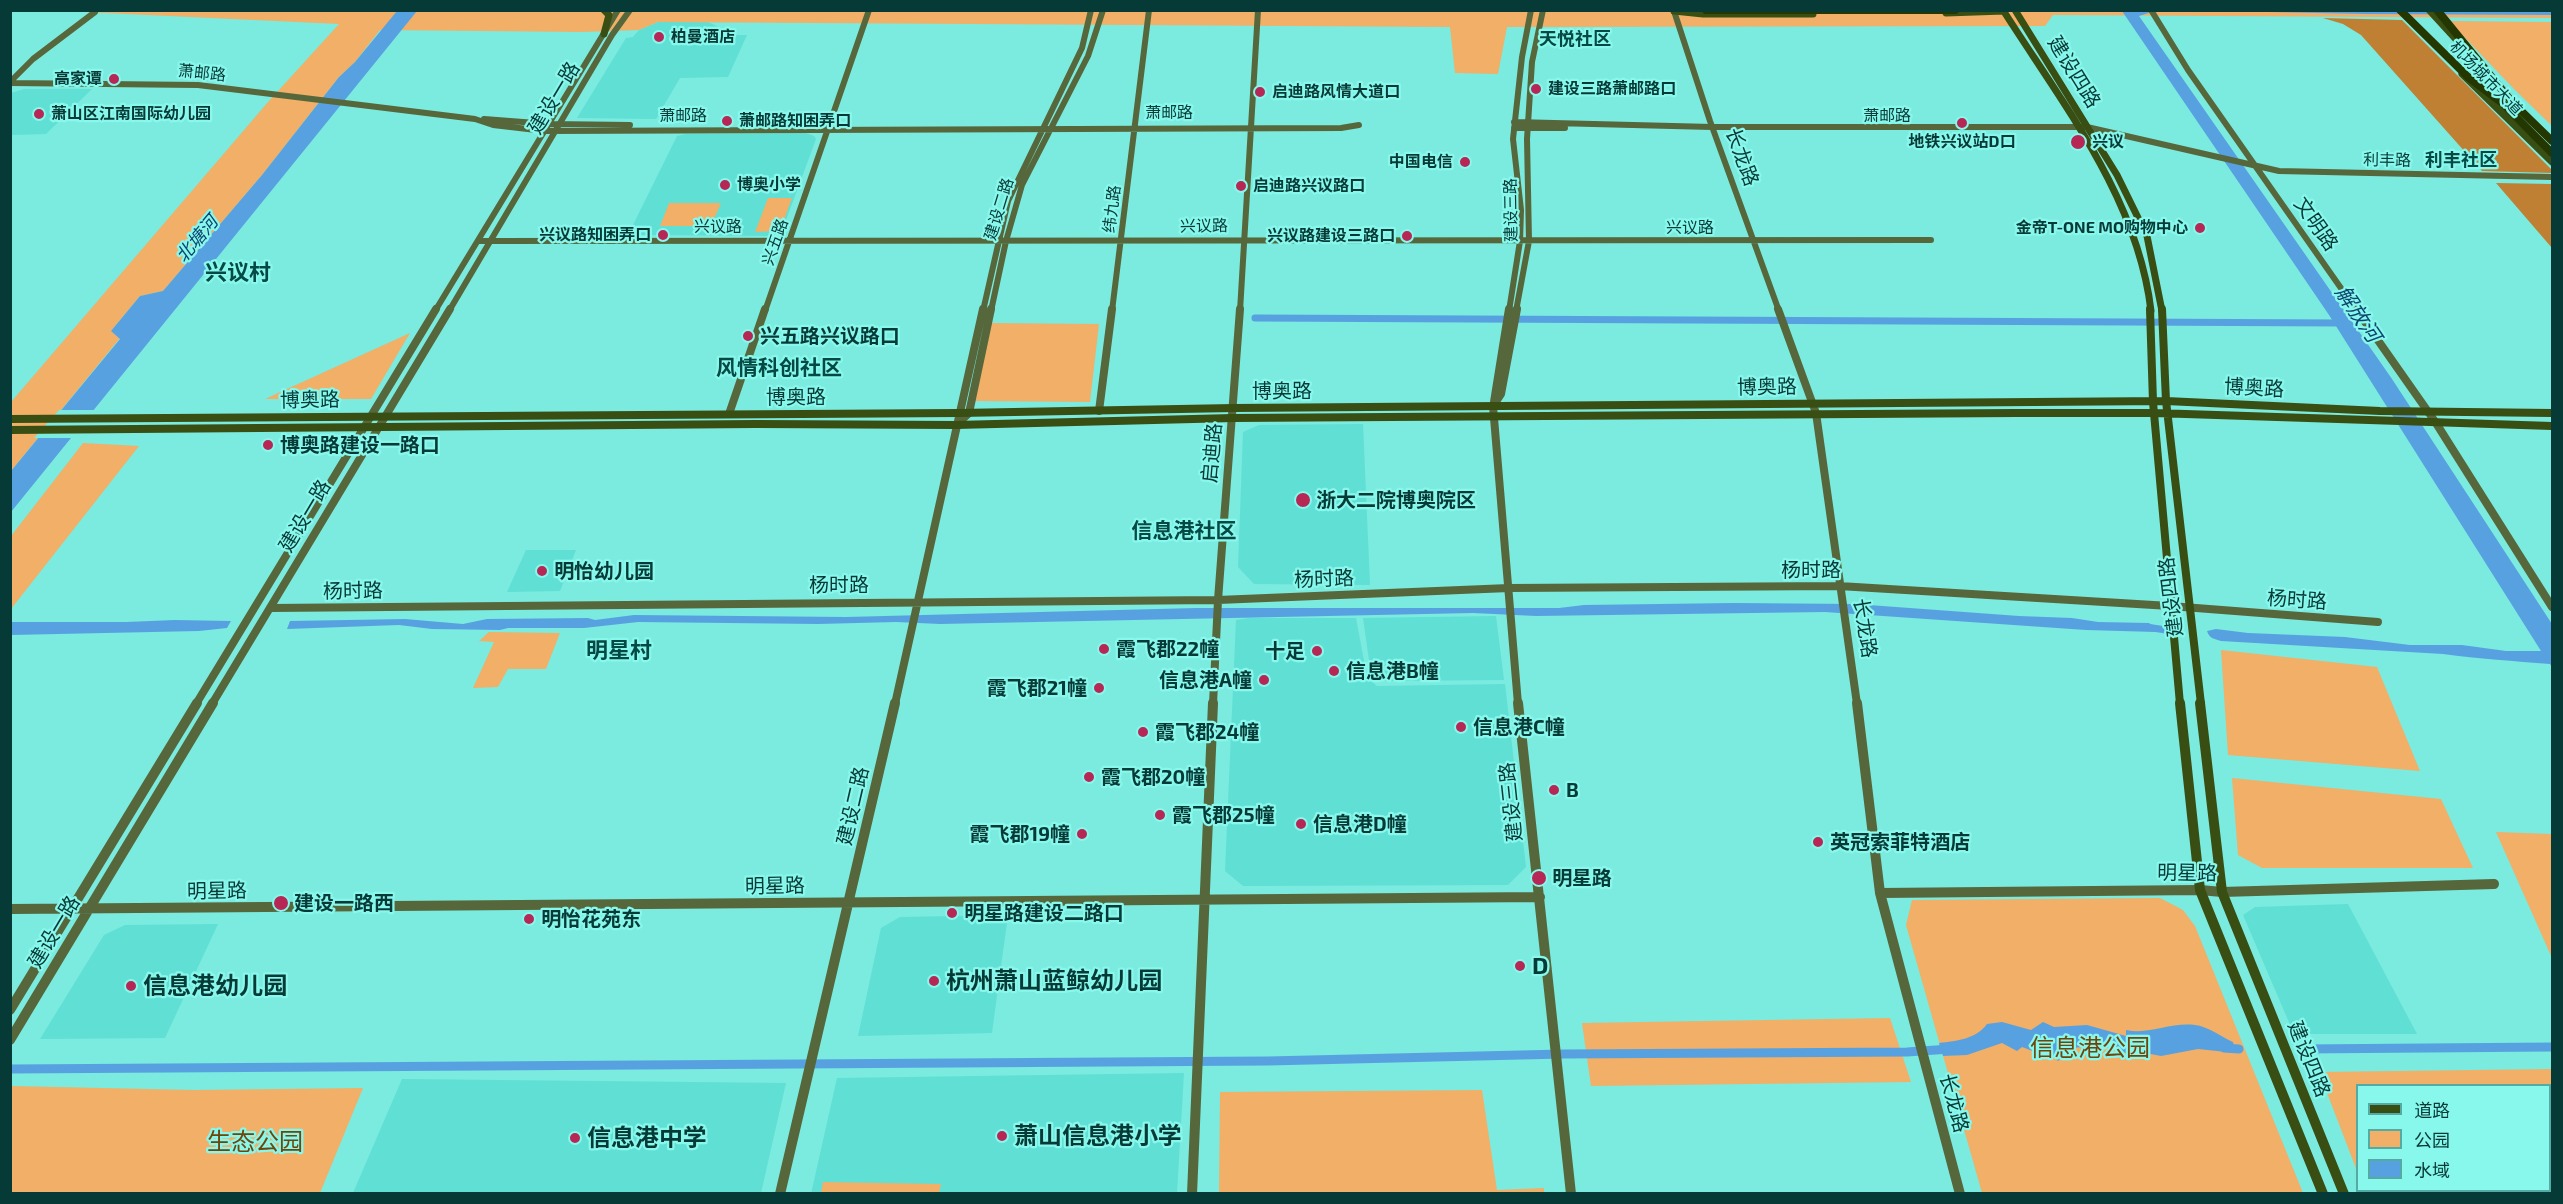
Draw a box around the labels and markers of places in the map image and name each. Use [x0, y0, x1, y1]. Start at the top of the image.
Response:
place label: 柏曼酒店 [671, 27, 735, 47]
marker: 柏曼酒店 [652, 30, 666, 44]
place label: 高家谭 [54, 69, 102, 89]
marker: 高家谭 [107, 72, 121, 86]
place label: 建设三路萧邮路口 [1548, 79, 1676, 99]
place label: 启迪路风情大道口 [1272, 82, 1400, 102]
marker: 建设三路萧邮路口 [1529, 82, 1543, 96]
marker: 启迪路风情大道口 [1253, 85, 1267, 99]
place label: 萧山区江南国际幼儿园 [51, 104, 211, 124]
marker: 萧山区江南国际幼儿园 [32, 107, 46, 121]
place label: 萧邮路知困弄口 [739, 111, 851, 131]
marker: 萧邮路知困弄口 [720, 114, 734, 128]
marker: 地铁兴议站D口 [1955, 116, 1969, 130]
place label: 地铁兴议站D口 [1909, 132, 2015, 152]
place label: 兴议 [2092, 132, 2124, 152]
marker: 兴议 [2069, 133, 2087, 151]
place label: 中国电信 [1389, 152, 1453, 172]
marker: 中国电信 [1458, 155, 1472, 169]
place label: 博奥小学 [737, 175, 801, 195]
place label: 启迪路兴议路口 [1253, 176, 1365, 196]
marker: 博奥小学 [718, 178, 732, 192]
marker: 启迪路兴议路口 [1234, 179, 1248, 193]
place label: 金帝T-ONE MO购物中心 [2016, 218, 2188, 238]
marker: 金帝T-ONE MO购物中心 [2193, 221, 2207, 235]
place label: 兴议路知困弄口 [539, 225, 651, 245]
place label: 兴议路建设三路口 [1267, 226, 1395, 246]
marker: 兴议路知困弄口 [656, 228, 670, 242]
marker: 兴议路建设三路口 [1400, 229, 1414, 243]
place label: 兴五路兴议路口 [760, 324, 900, 348]
marker: 兴五路兴议路口 [741, 329, 755, 343]
place label: 博奥路建设一路口 [280, 433, 440, 457]
marker: 博奥路建设一路口 [261, 438, 275, 452]
place label: 浙大二院博奥院区 [1316, 488, 1476, 512]
marker: 浙大二院博奥院区 [1294, 491, 1312, 509]
place label: 明怡幼儿园 [554, 559, 654, 583]
marker: 明怡幼儿园 [535, 564, 549, 578]
place label: 霞飞郡22幢 [1116, 637, 1219, 661]
place label: 十足 [1265, 639, 1305, 663]
marker: 霞飞郡22幢 [1097, 642, 1111, 656]
marker: 十足 [1310, 644, 1324, 658]
place label: 信息港B幢 [1346, 659, 1439, 683]
marker: 信息港B幢 [1327, 664, 1341, 678]
place label: 信息港A幢 [1159, 668, 1252, 692]
marker: 信息港A幢 [1257, 673, 1271, 687]
place label: 霞飞郡21幢 [987, 676, 1087, 700]
marker: 霞飞郡21幢 [1092, 681, 1106, 695]
place label: 信息港C幢 [1473, 715, 1565, 739]
place label: 霞飞郡24幢 [1155, 720, 1259, 744]
marker: 信息港C幢 [1454, 720, 1468, 734]
marker: 霞飞郡24幢 [1136, 725, 1150, 739]
place label: 霞飞郡20幢 [1101, 765, 1205, 789]
marker: 霞飞郡20幢 [1082, 770, 1096, 784]
place label: B [1566, 778, 1579, 802]
marker: B [1547, 783, 1561, 797]
place label: 霞飞郡25幢 [1172, 803, 1275, 827]
marker: 霞飞郡25幢 [1153, 808, 1167, 822]
place label: 信息港D幢 [1313, 812, 1407, 836]
marker: 信息港D幢 [1294, 817, 1308, 831]
place label: 霞飞郡19幢 [970, 822, 1070, 846]
marker: 霞飞郡19幢 [1075, 827, 1089, 841]
place label: 英冠索菲特酒店 [1830, 830, 1970, 854]
marker: 英冠索菲特酒店 [1811, 835, 1825, 849]
place label: 明星路 [1552, 866, 1612, 890]
marker: 明星路 [1530, 869, 1548, 887]
place label: 建设一路西 [294, 891, 394, 915]
marker: 建设一路西 [272, 894, 290, 912]
place label: 明星路建设二路口 [964, 901, 1124, 925]
marker: 明星路建设二路口 [945, 906, 959, 920]
place label: 明怡花苑东 [541, 907, 641, 931]
marker: 明怡花苑东 [522, 912, 536, 926]
place label: D [1532, 952, 1548, 980]
marker: D [1513, 959, 1527, 973]
place label: 杭州萧山蓝鲸幼儿园 [946, 967, 1162, 995]
place label: 信息港幼儿园 [143, 972, 287, 1000]
marker: 杭州萧山蓝鲸幼儿园 [927, 974, 941, 988]
marker: 信息港幼儿园 [124, 979, 138, 993]
place label: 萧山信息港小学 [1014, 1122, 1182, 1150]
place label: 信息港中学 [587, 1124, 707, 1152]
marker: 萧山信息港小学 [995, 1129, 1009, 1143]
marker: 信息港中学 [568, 1131, 582, 1145]

